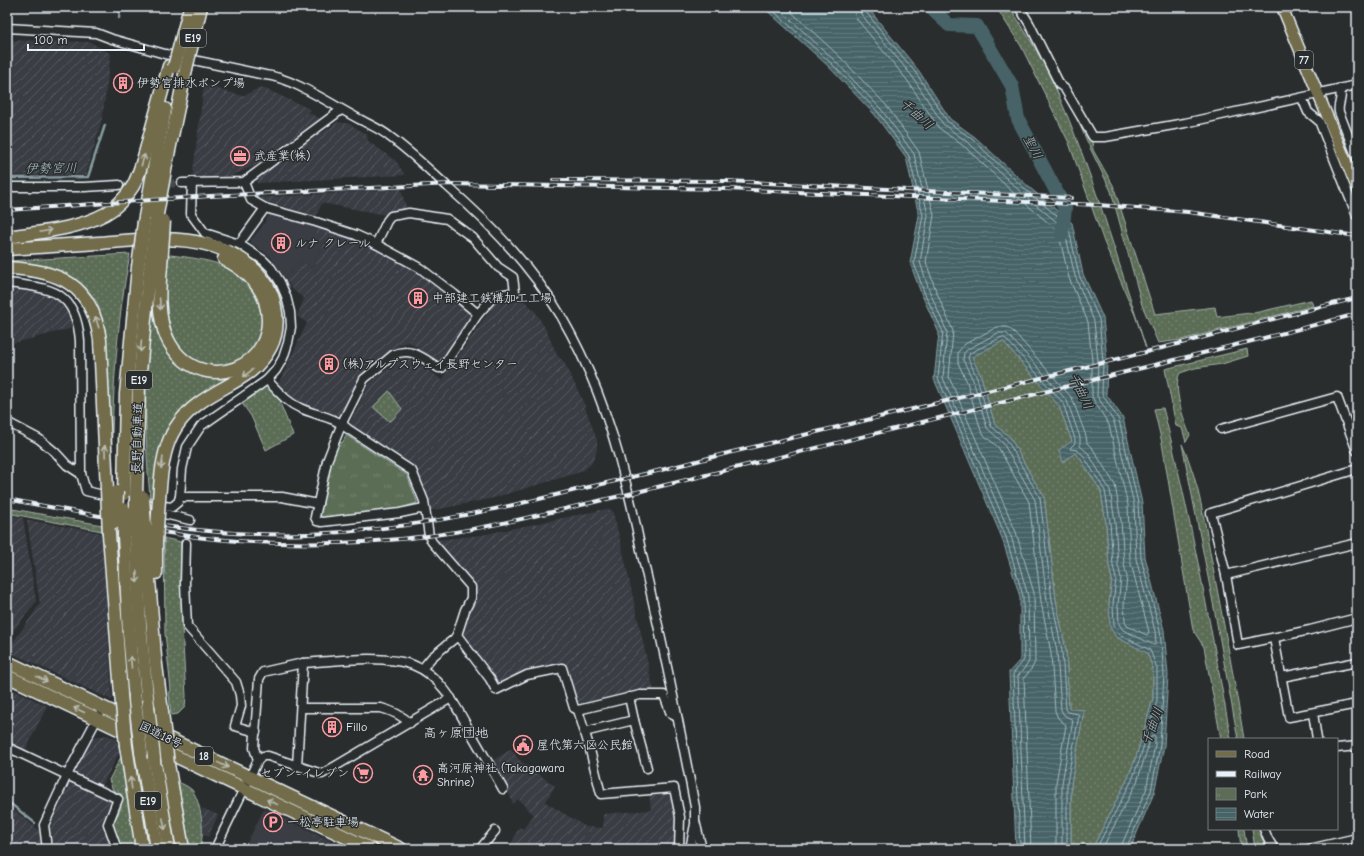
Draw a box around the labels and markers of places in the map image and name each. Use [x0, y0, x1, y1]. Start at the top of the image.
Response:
building icon: 伊勢宮排水ポンプ場 [112, 72, 134, 94]
place label: 伊勢宮排水ポンプ場 [137, 76, 245, 90]
office icon: 武産業(株) [229, 145, 251, 167]
place label: 武産業(株) [254, 149, 310, 163]
building icon: ルナ クレール [270, 232, 292, 254]
place label: ルナ クレール [295, 236, 371, 250]
building icon: 中部建工鉄構加工工場 [407, 287, 429, 309]
place label: 中部建工鉄構加工工場 [432, 291, 552, 305]
building icon: (株)アルプスウェイ長野センター [318, 353, 340, 375]
place label: (株)アルプスウェイ長野センター [343, 357, 518, 371]
building icon: Fillo [321, 716, 343, 738]
place label: Fillo [346, 720, 367, 734]
public building icon: 屋代第六区公民館 [512, 734, 534, 756]
place label: 屋代第六区公民館 [537, 738, 633, 752]
place label: 高河原神社 (Takagawara Shrine) [437, 761, 565, 789]
supermarket icon: セブン-イレブン [352, 762, 374, 784]
temple icon: 高河原神社 (Takagawara Shrine) [412, 764, 434, 786]
place label: セブン-イレブン [260, 766, 349, 780]
parking icon: 一松亭駐車場 [262, 811, 284, 833]
place label: 一松亭駐車場 [287, 815, 359, 829]

